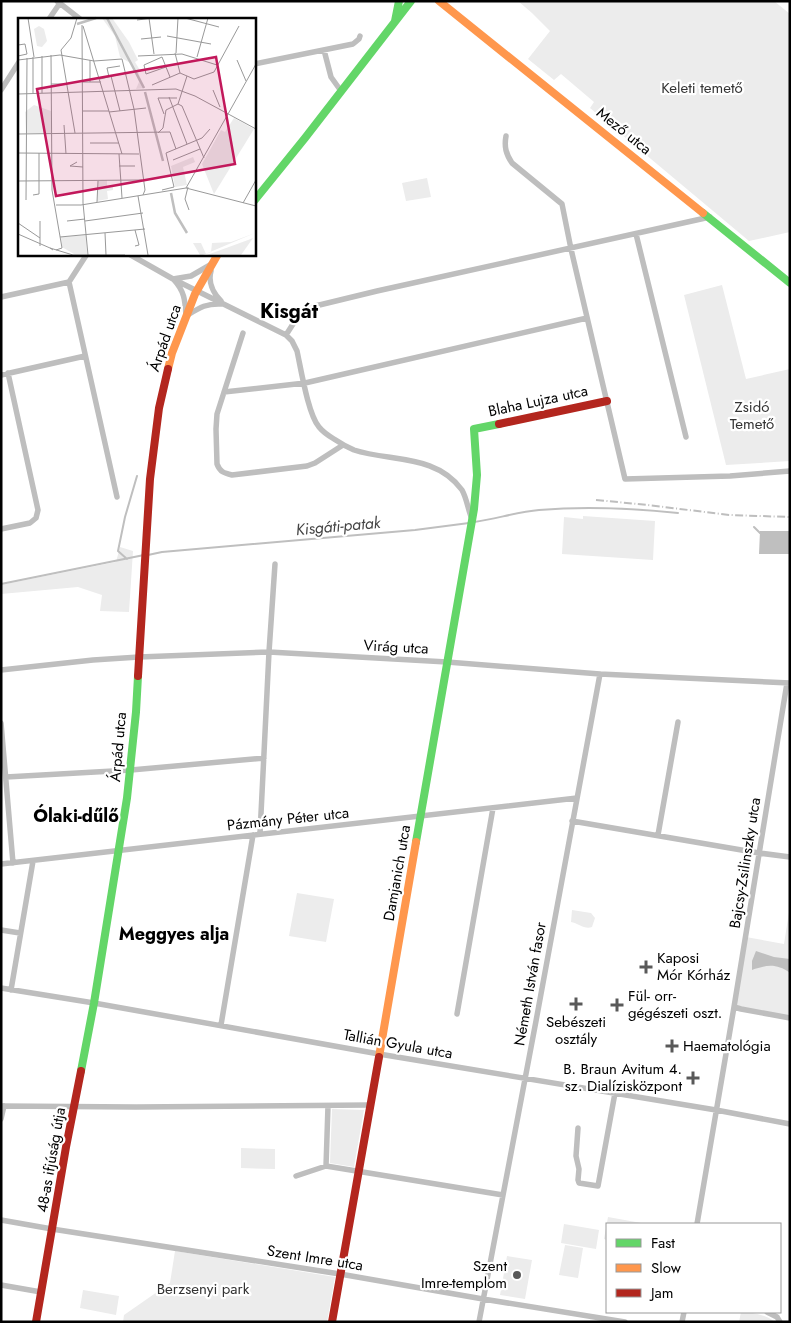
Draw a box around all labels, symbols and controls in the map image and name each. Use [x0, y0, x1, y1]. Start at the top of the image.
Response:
inset map [18, 18, 255, 255]
park label: Keleti temető [661, 77, 743, 99]
street label: Mező utca [592, 102, 656, 160]
district label: Kisgát [260, 297, 319, 326]
street label: Árpád utca [143, 301, 187, 375]
street label: Blaha Lujza utca [486, 380, 590, 422]
park label: Zsidó Temető [730, 396, 774, 435]
water label: Kisgáti-patak [295, 511, 382, 541]
street label: Virág utca [363, 634, 429, 660]
street label: Árpád utca [104, 711, 132, 783]
street label: Bajcsy-Zsilinszky utca [724, 796, 766, 930]
street label: Pázmány Péter utca [226, 802, 350, 836]
district label: Ólaki-dűlő [33, 803, 119, 829]
street label: Damjanich utca [378, 823, 416, 923]
street label: Németh István fasor [508, 920, 552, 1048]
district label: Meggyes alja [119, 921, 229, 947]
place label: Kaposi Mór Kórház [657, 947, 730, 986]
marker: Kaposi Mór Kórház [639, 960, 653, 974]
place label: Fül- orr- gégészeti oszt. [628, 985, 722, 1024]
marker: Sebészeti osztály [569, 997, 583, 1011]
marker: Fül- orr- gégészeti oszt. [610, 998, 624, 1012]
place label: Sebészeti osztály [546, 1011, 606, 1050]
street label: Tallián Gyula utca [342, 1024, 454, 1064]
place label: Haematológia [683, 1035, 771, 1057]
marker: Haematológia [665, 1039, 679, 1053]
place label: B. Braun Avitum 4. sz. Dialízisközpont [563, 1058, 682, 1097]
marker: B. Braun Avitum 4. sz. Dialízisközpont [686, 1071, 700, 1085]
street label: 48-as ifjúság útja [31, 1106, 71, 1214]
legend [606, 1223, 781, 1313]
text: Fast [651, 1232, 675, 1254]
street label: Szent Imre utca [265, 1240, 365, 1276]
place label: Szent Imre-templom [421, 1255, 507, 1294]
text: Slow [651, 1257, 682, 1279]
marker: Szent Imre-templom [511, 1269, 523, 1281]
park label: Berzsenyi park [157, 1278, 250, 1300]
text: Jam [649, 1282, 674, 1304]

